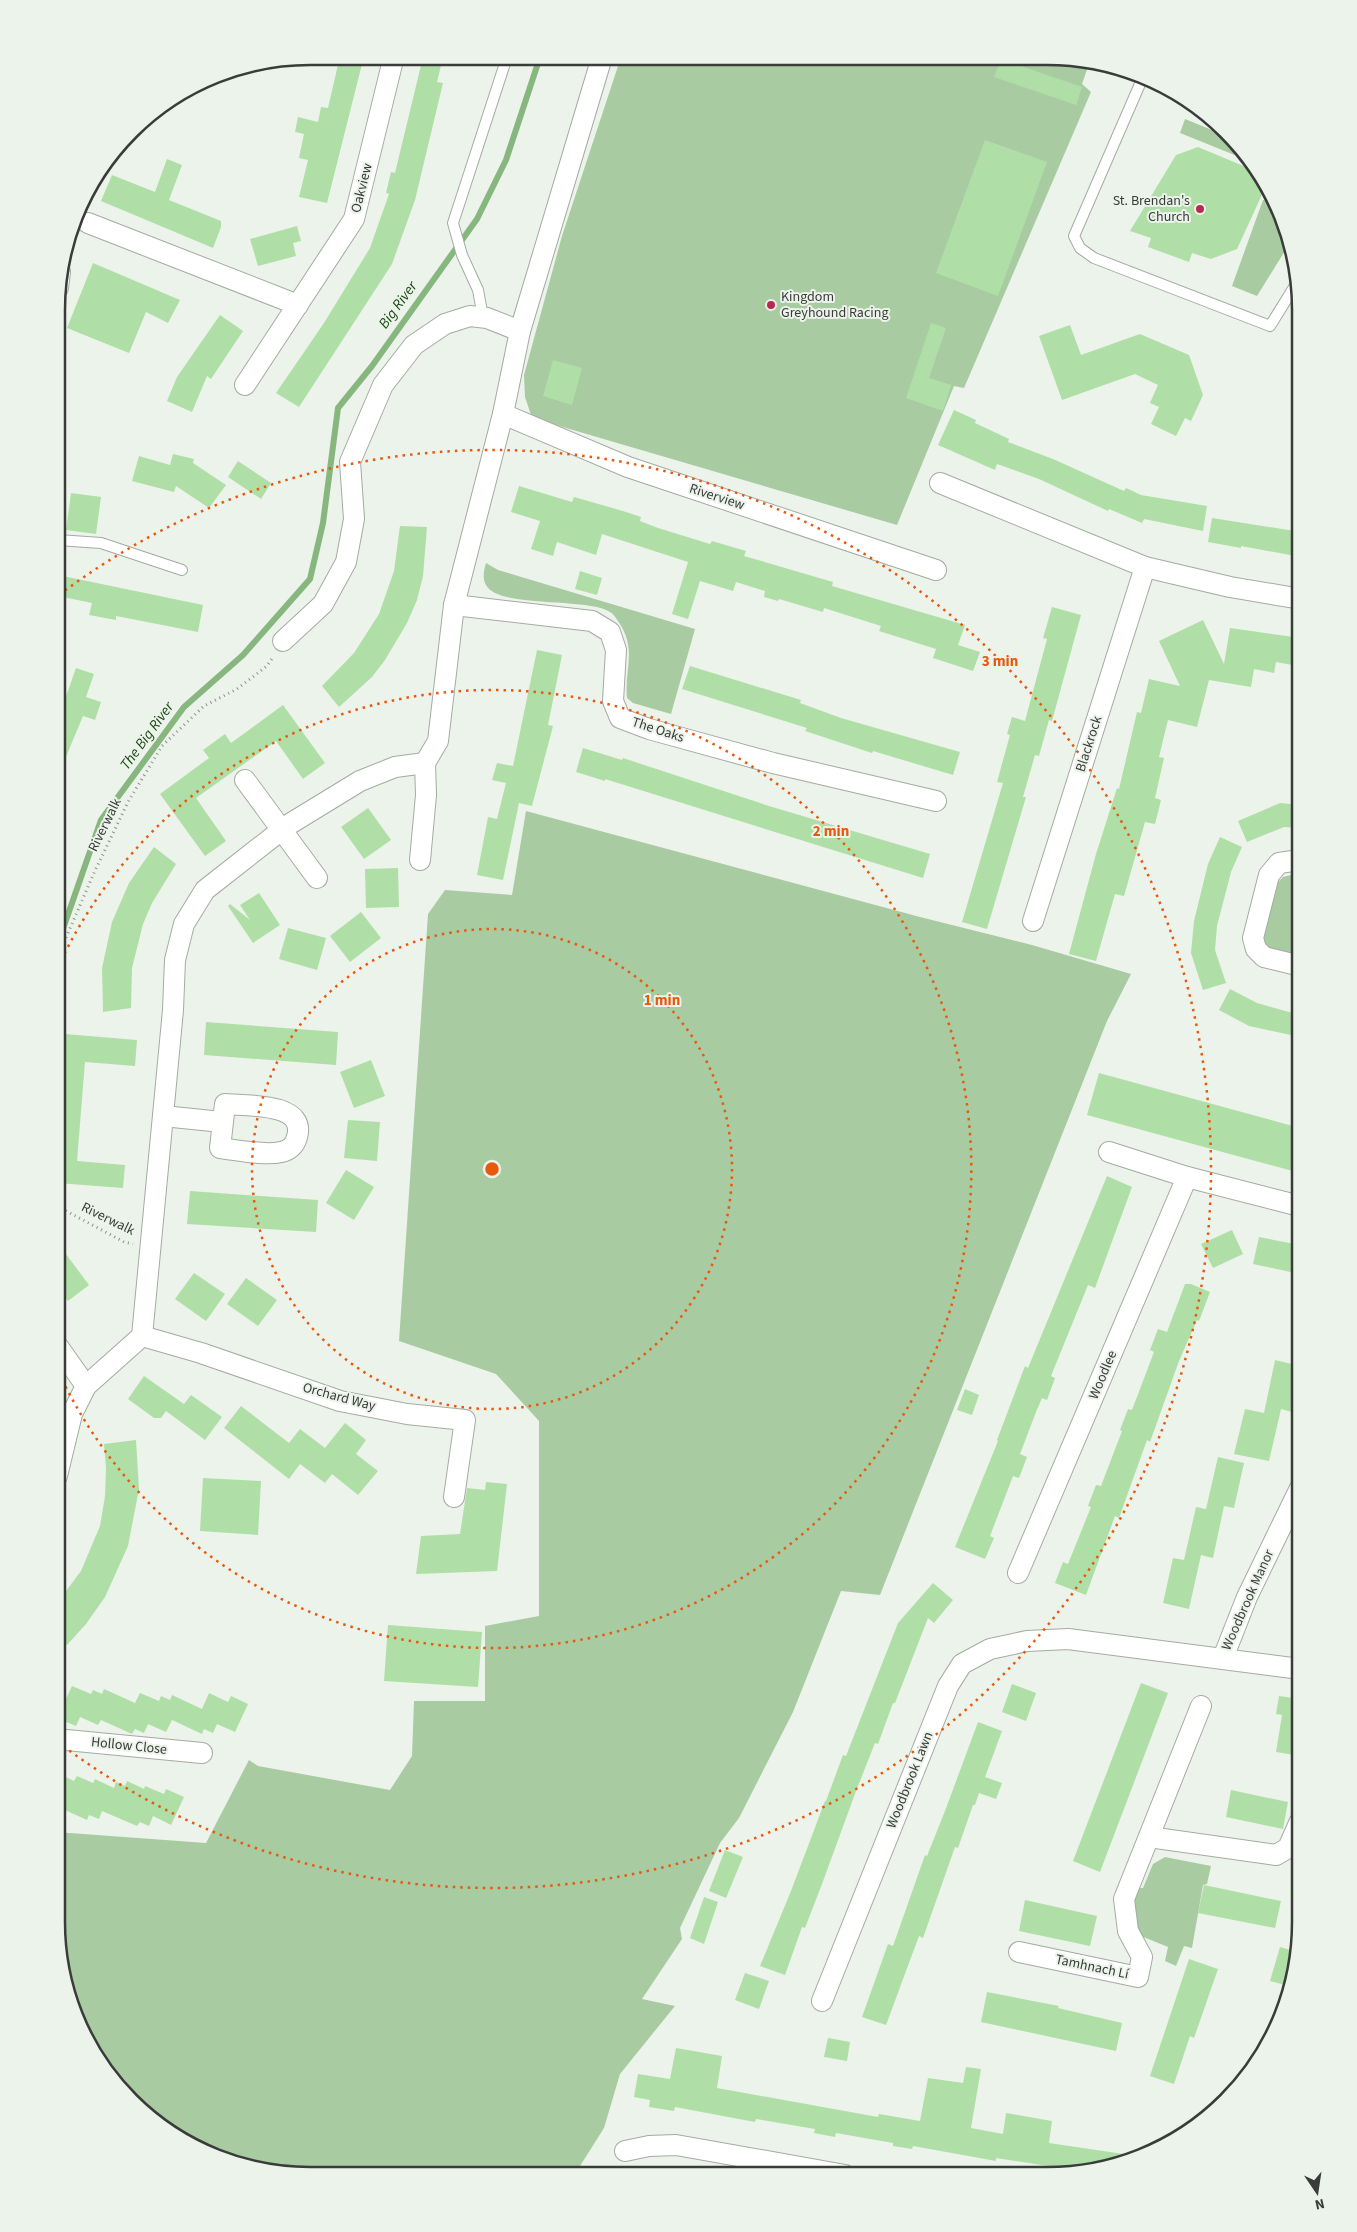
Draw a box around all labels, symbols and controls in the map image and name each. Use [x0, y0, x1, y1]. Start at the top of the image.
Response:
street label: Oakview [346, 161, 378, 215]
place label: St. Brendan's Church [1113, 191, 1190, 227]
marker: St. Brendan's Church [1194, 203, 1206, 215]
water label: Big River [374, 276, 423, 333]
place label: Kingdom Greyhound Racing [781, 287, 888, 323]
marker: Kingdom Greyhound Racing [765, 299, 777, 311]
street label: Riverview [687, 479, 747, 515]
text: 3 min [982, 651, 1018, 672]
water label: The Big River [115, 697, 179, 774]
street label: The Oaks [629, 712, 687, 748]
street label: Blackrock [1071, 713, 1107, 775]
street label: Riverwalk [83, 795, 127, 855]
text: 2 min [813, 821, 849, 842]
text: 1 min [644, 990, 680, 1011]
centre of rings [483, 1160, 501, 1178]
street label: Riverwalk [78, 1197, 138, 1241]
street label: Woodlee [1084, 1347, 1122, 1403]
street label: Orchard Way [300, 1378, 378, 1416]
street label: Woodbrook Manor [1217, 1546, 1279, 1654]
street label: Woodbrook Lawn [881, 1729, 939, 1831]
street label: Hollow Close [90, 1732, 168, 1760]
street label: Tamhnach Lí [1053, 1949, 1131, 1985]
north arrow [1292, 2167, 1342, 2217]
text: N [1313, 2193, 1326, 2214]

